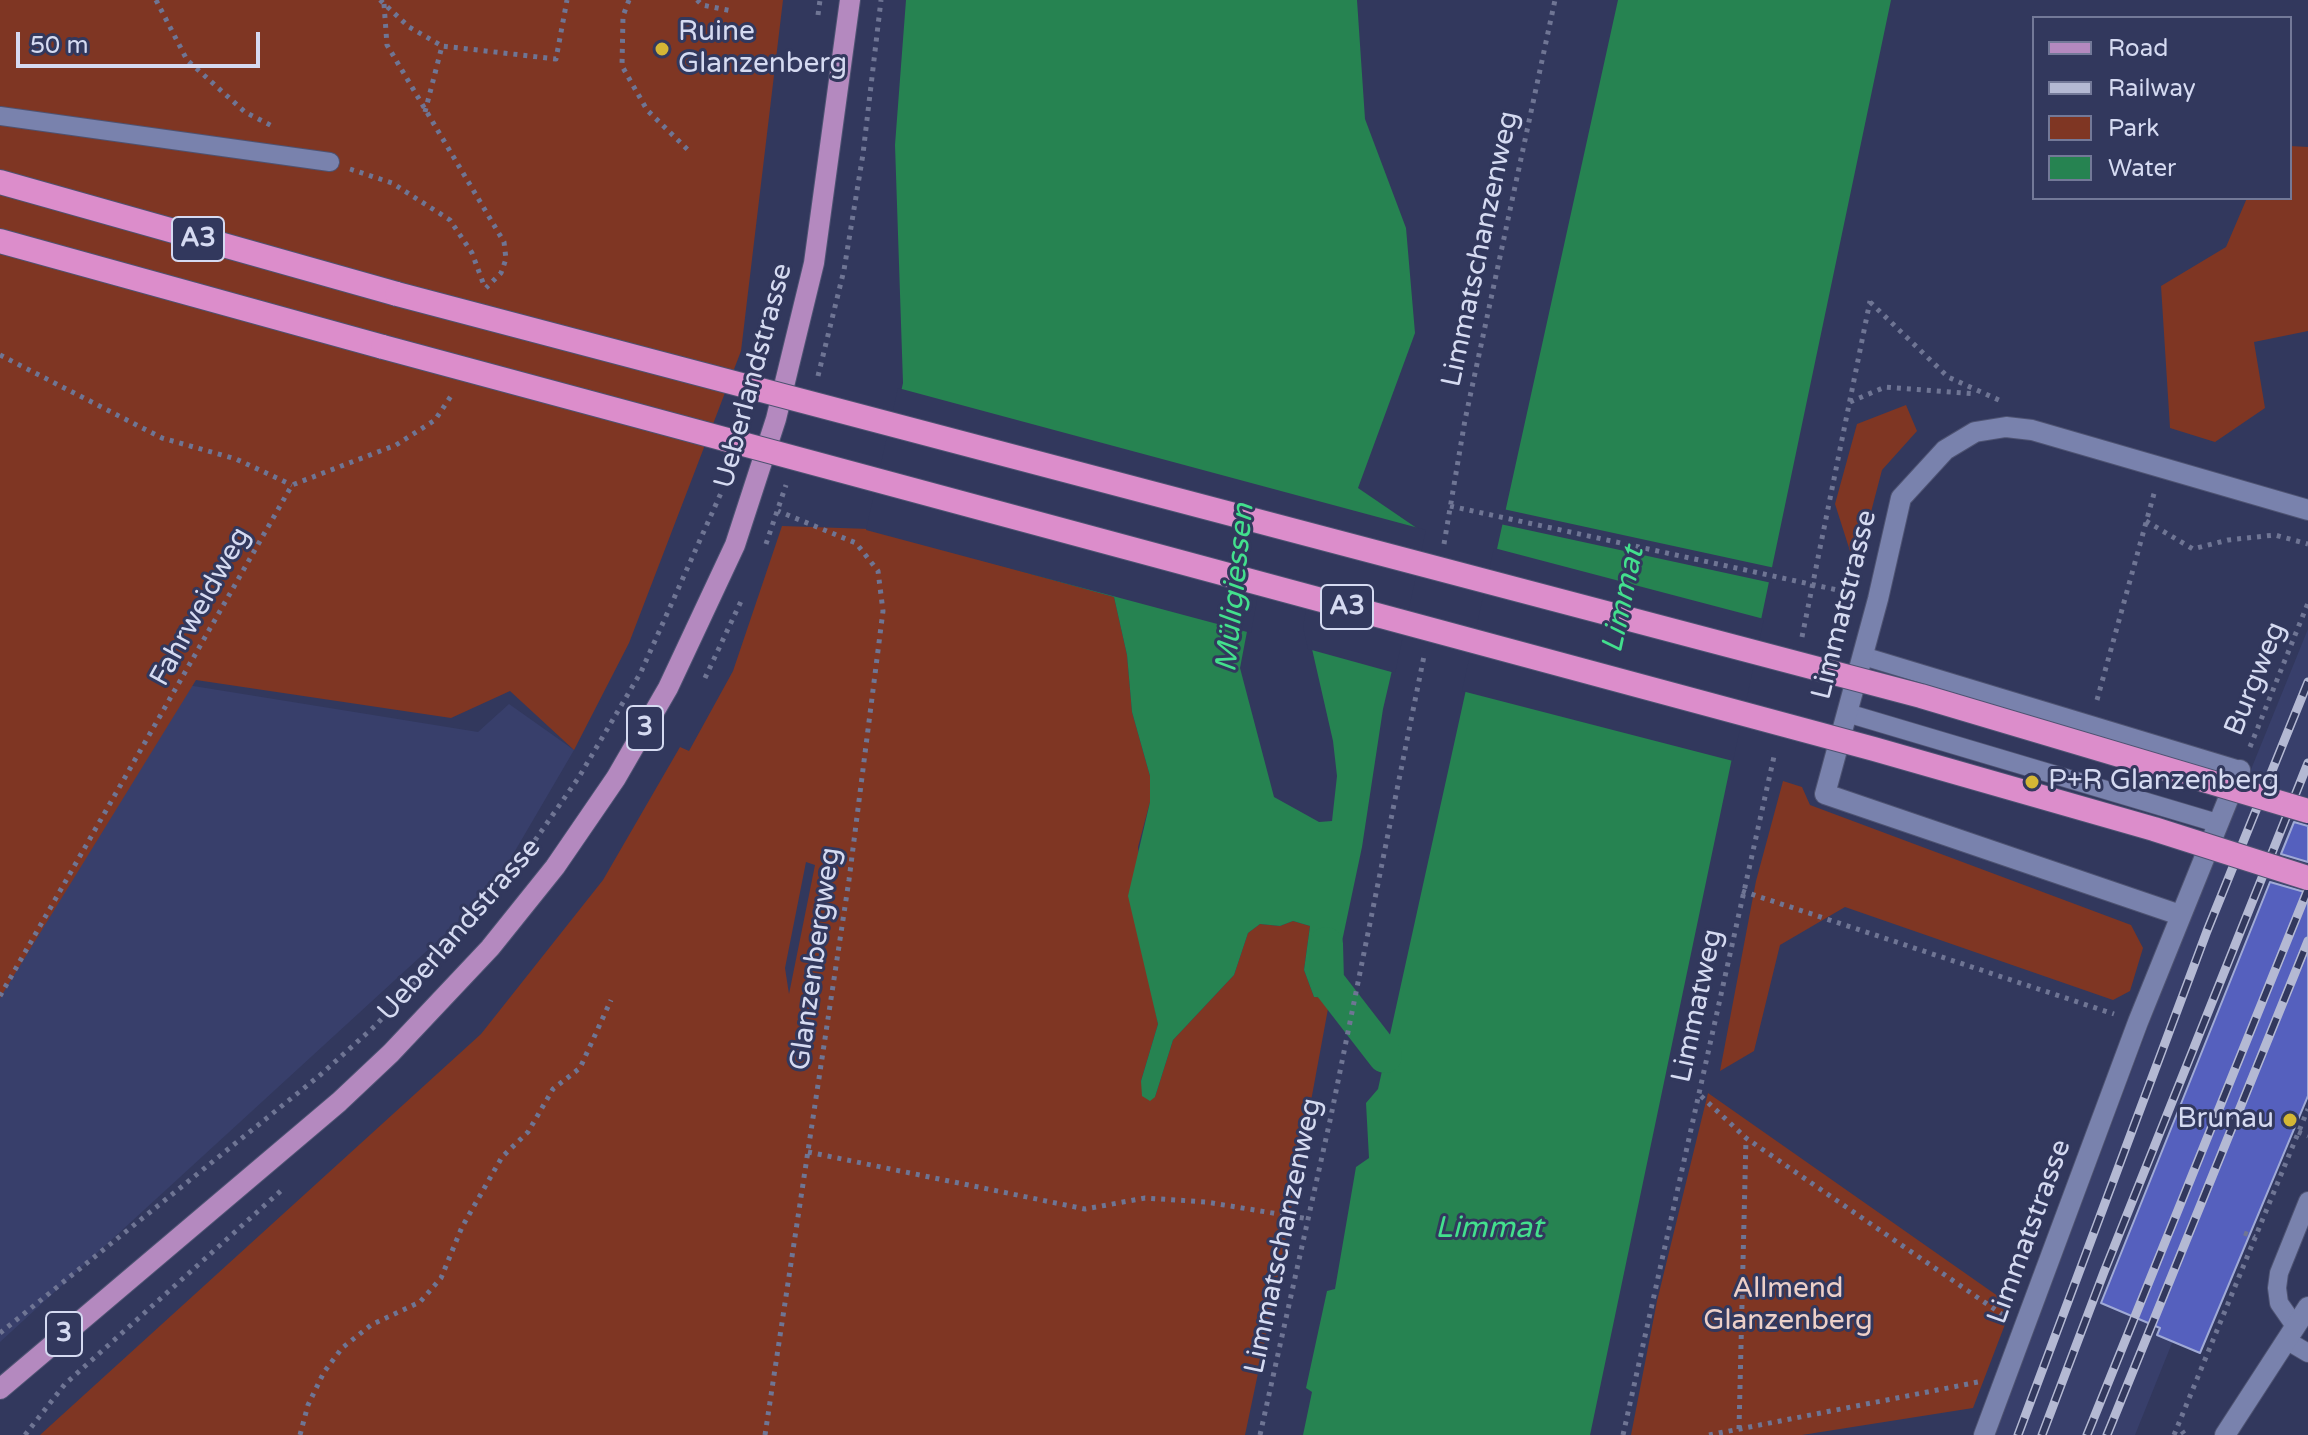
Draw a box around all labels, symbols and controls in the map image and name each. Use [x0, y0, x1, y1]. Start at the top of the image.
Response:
scale bar [20, 16, 264, 66]
place label: Ruine Glanzenberg [678, 16, 847, 82]
legend [2032, 16, 2292, 200]
text: 50 m [30, 31, 88, 60]
text: Road [2108, 34, 2168, 63]
marker: Ruine Glanzenberg [653, 40, 671, 58]
text: Railway [2108, 74, 2196, 103]
street label: Limmatschanzenweg [1435, 108, 1527, 390]
text: Park [2108, 114, 2159, 143]
text: Water [2108, 154, 2176, 183]
road number: A3 [172, 217, 224, 261]
street label: Ueberlandstrasse [708, 260, 800, 492]
water label: Müligiessen [1209, 502, 1263, 674]
street label: Limmatstrasse [1805, 507, 1885, 703]
street label: Fahrweidweg [144, 522, 258, 692]
water label: Limmat [1595, 544, 1653, 656]
road number: A3 [1321, 585, 1373, 629]
street label: Burgweg [2218, 617, 2294, 741]
road number: 3 [627, 706, 663, 750]
place label: P+R Glanzenberg [2048, 765, 2279, 799]
marker: P+R Glanzenberg [2023, 773, 2041, 791]
street label: Ueberlandstrasse [371, 832, 549, 1028]
street label: Glanzenbergweg [784, 845, 848, 1073]
street label: Limmatweg [1665, 926, 1731, 1086]
street label: Limmatschanzenweg [1238, 1095, 1330, 1377]
place label: Brunau [2177, 1103, 2274, 1137]
marker: Brunau [2281, 1111, 2299, 1129]
street label: Limmatstrasse [1981, 1135, 2079, 1329]
water label: Limmat [1435, 1211, 1543, 1247]
park label: Allmend Glanzenberg [1703, 1273, 1873, 1339]
road number: 3 [46, 1312, 82, 1356]

